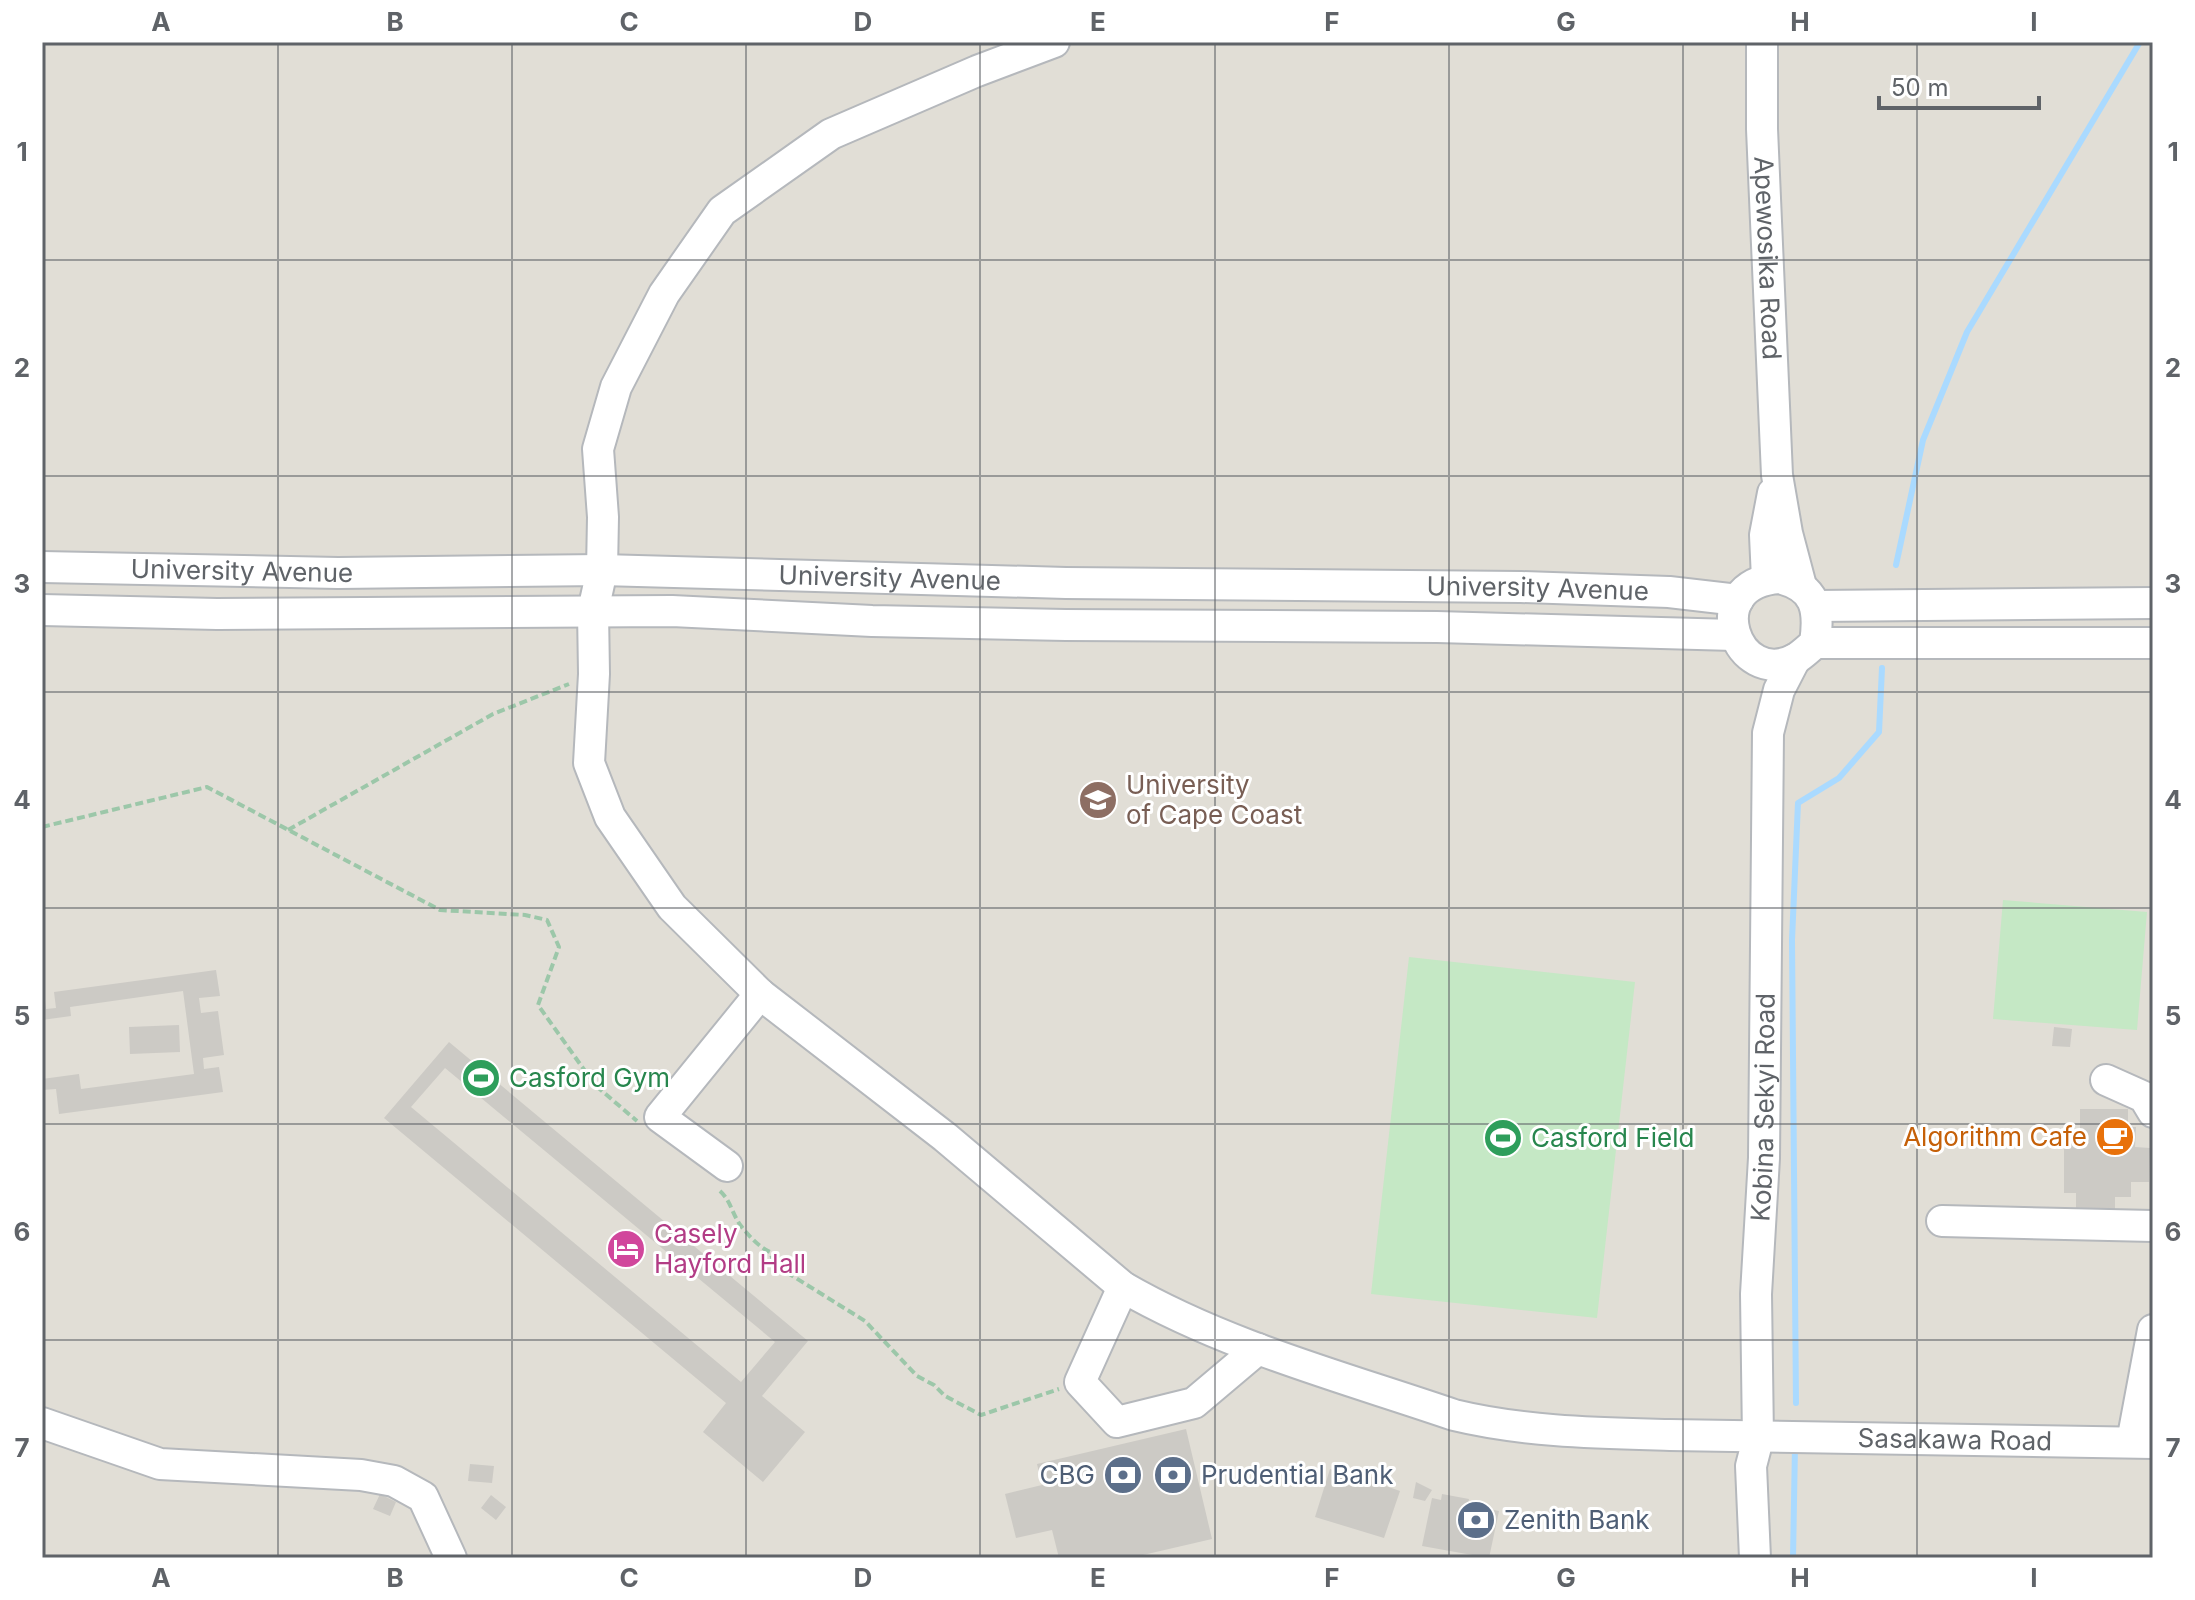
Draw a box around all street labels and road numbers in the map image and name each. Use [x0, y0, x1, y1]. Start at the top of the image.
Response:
street label: Apewosika Road [1748, 155, 1788, 360]
street label: University Avenue [130, 553, 353, 588]
street label: University Avenue [778, 559, 1001, 596]
street label: University Avenue [1426, 570, 1649, 606]
street label: Kobina Sekyi Road [1744, 993, 1781, 1222]
street label: Sasakawa Road [1858, 1422, 2052, 1456]

